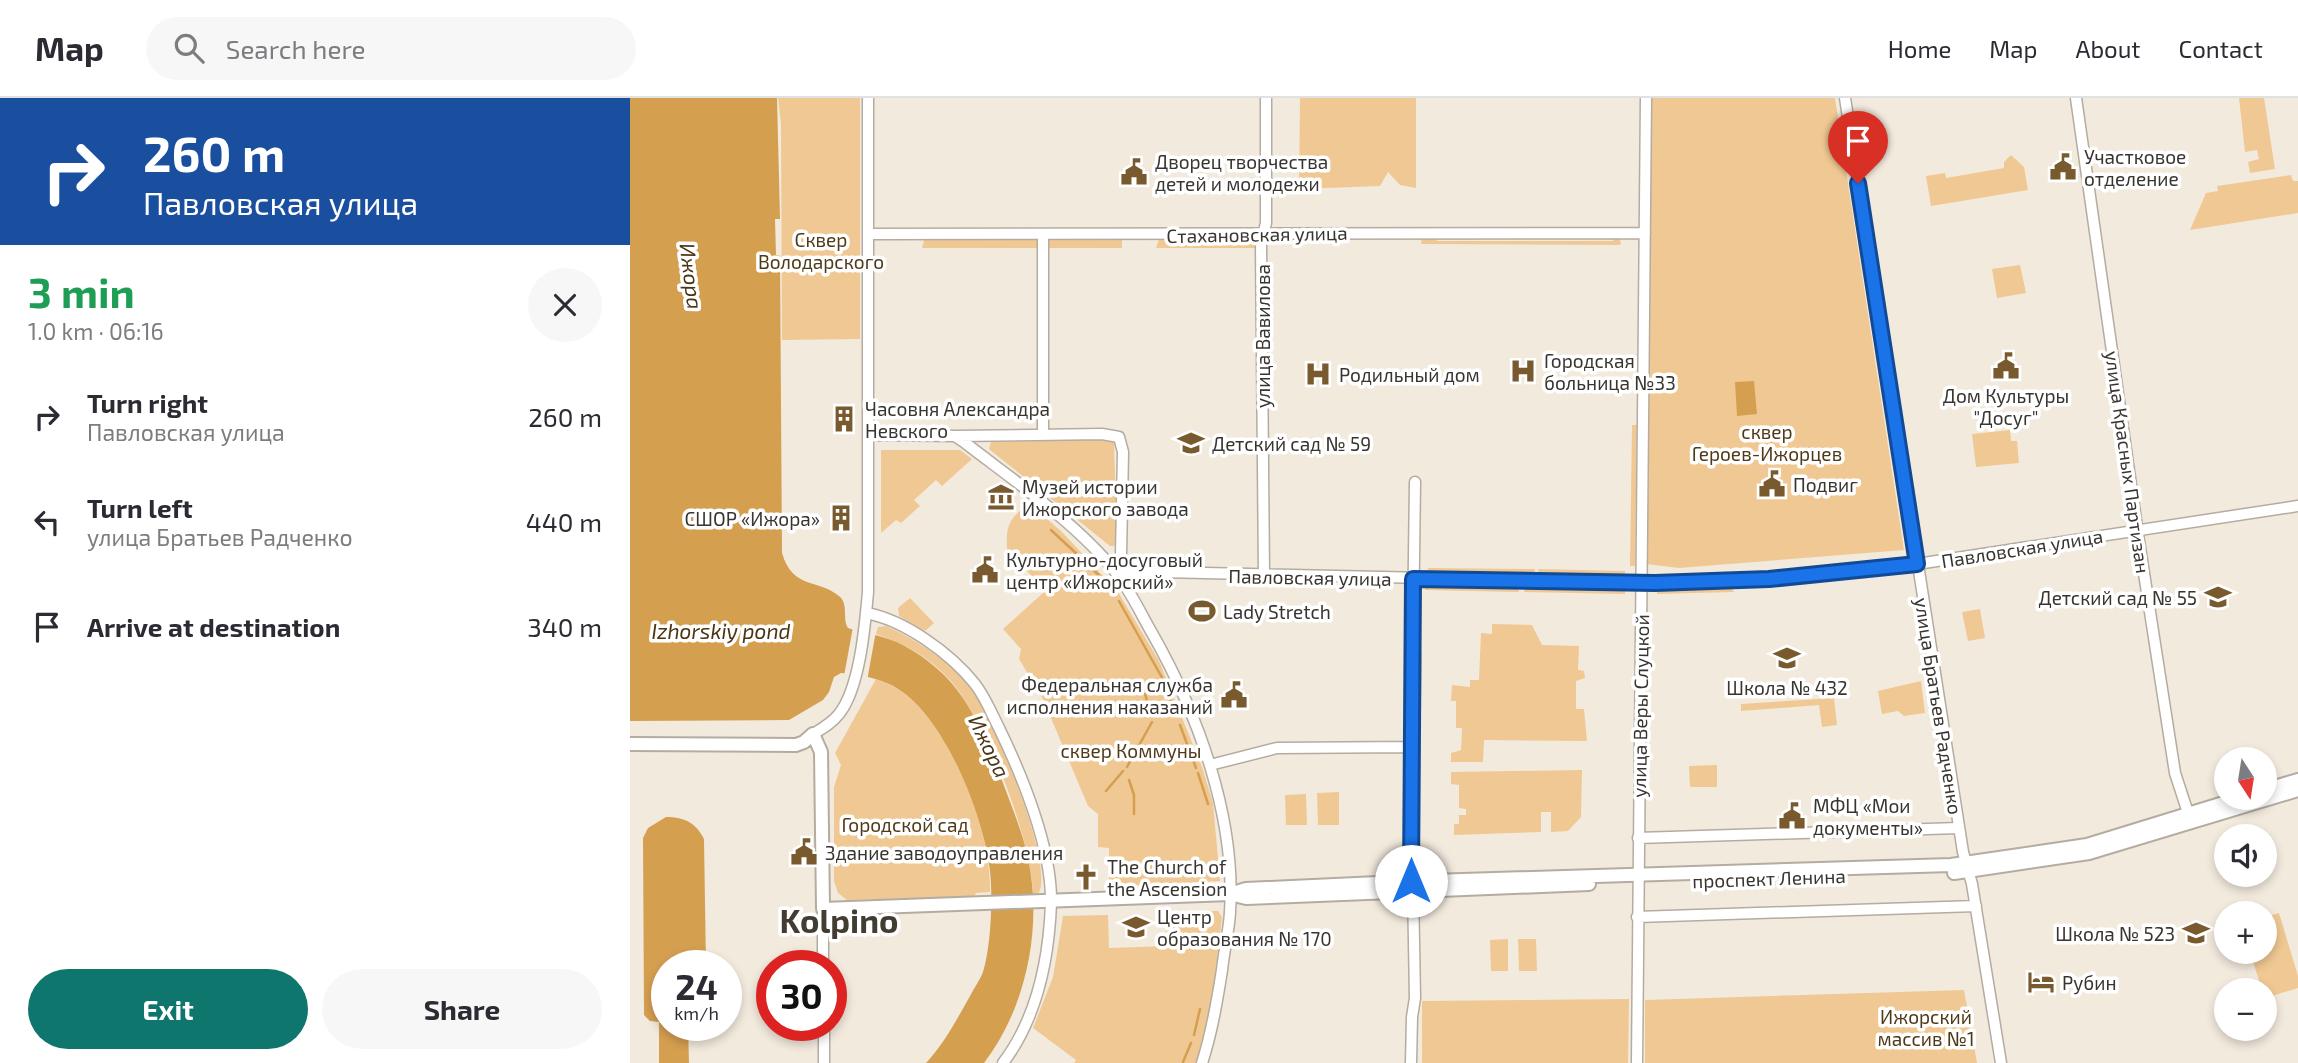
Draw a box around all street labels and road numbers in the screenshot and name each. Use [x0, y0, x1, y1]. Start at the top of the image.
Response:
street label: Стахановская улица [1166, 221, 1348, 248]
street label: улица Вавилова [1251, 264, 1275, 408]
street label: улица Красных Партизан [2100, 349, 2155, 575]
street label: Павловская улица [1940, 524, 2105, 573]
street label: Павловская улица [1228, 564, 1392, 591]
street label: улица Братьев Радченко [1909, 596, 1968, 816]
street label: улица Веры Слуцкой [1627, 614, 1654, 798]
street label: проспект Ленина [1692, 864, 1846, 892]

